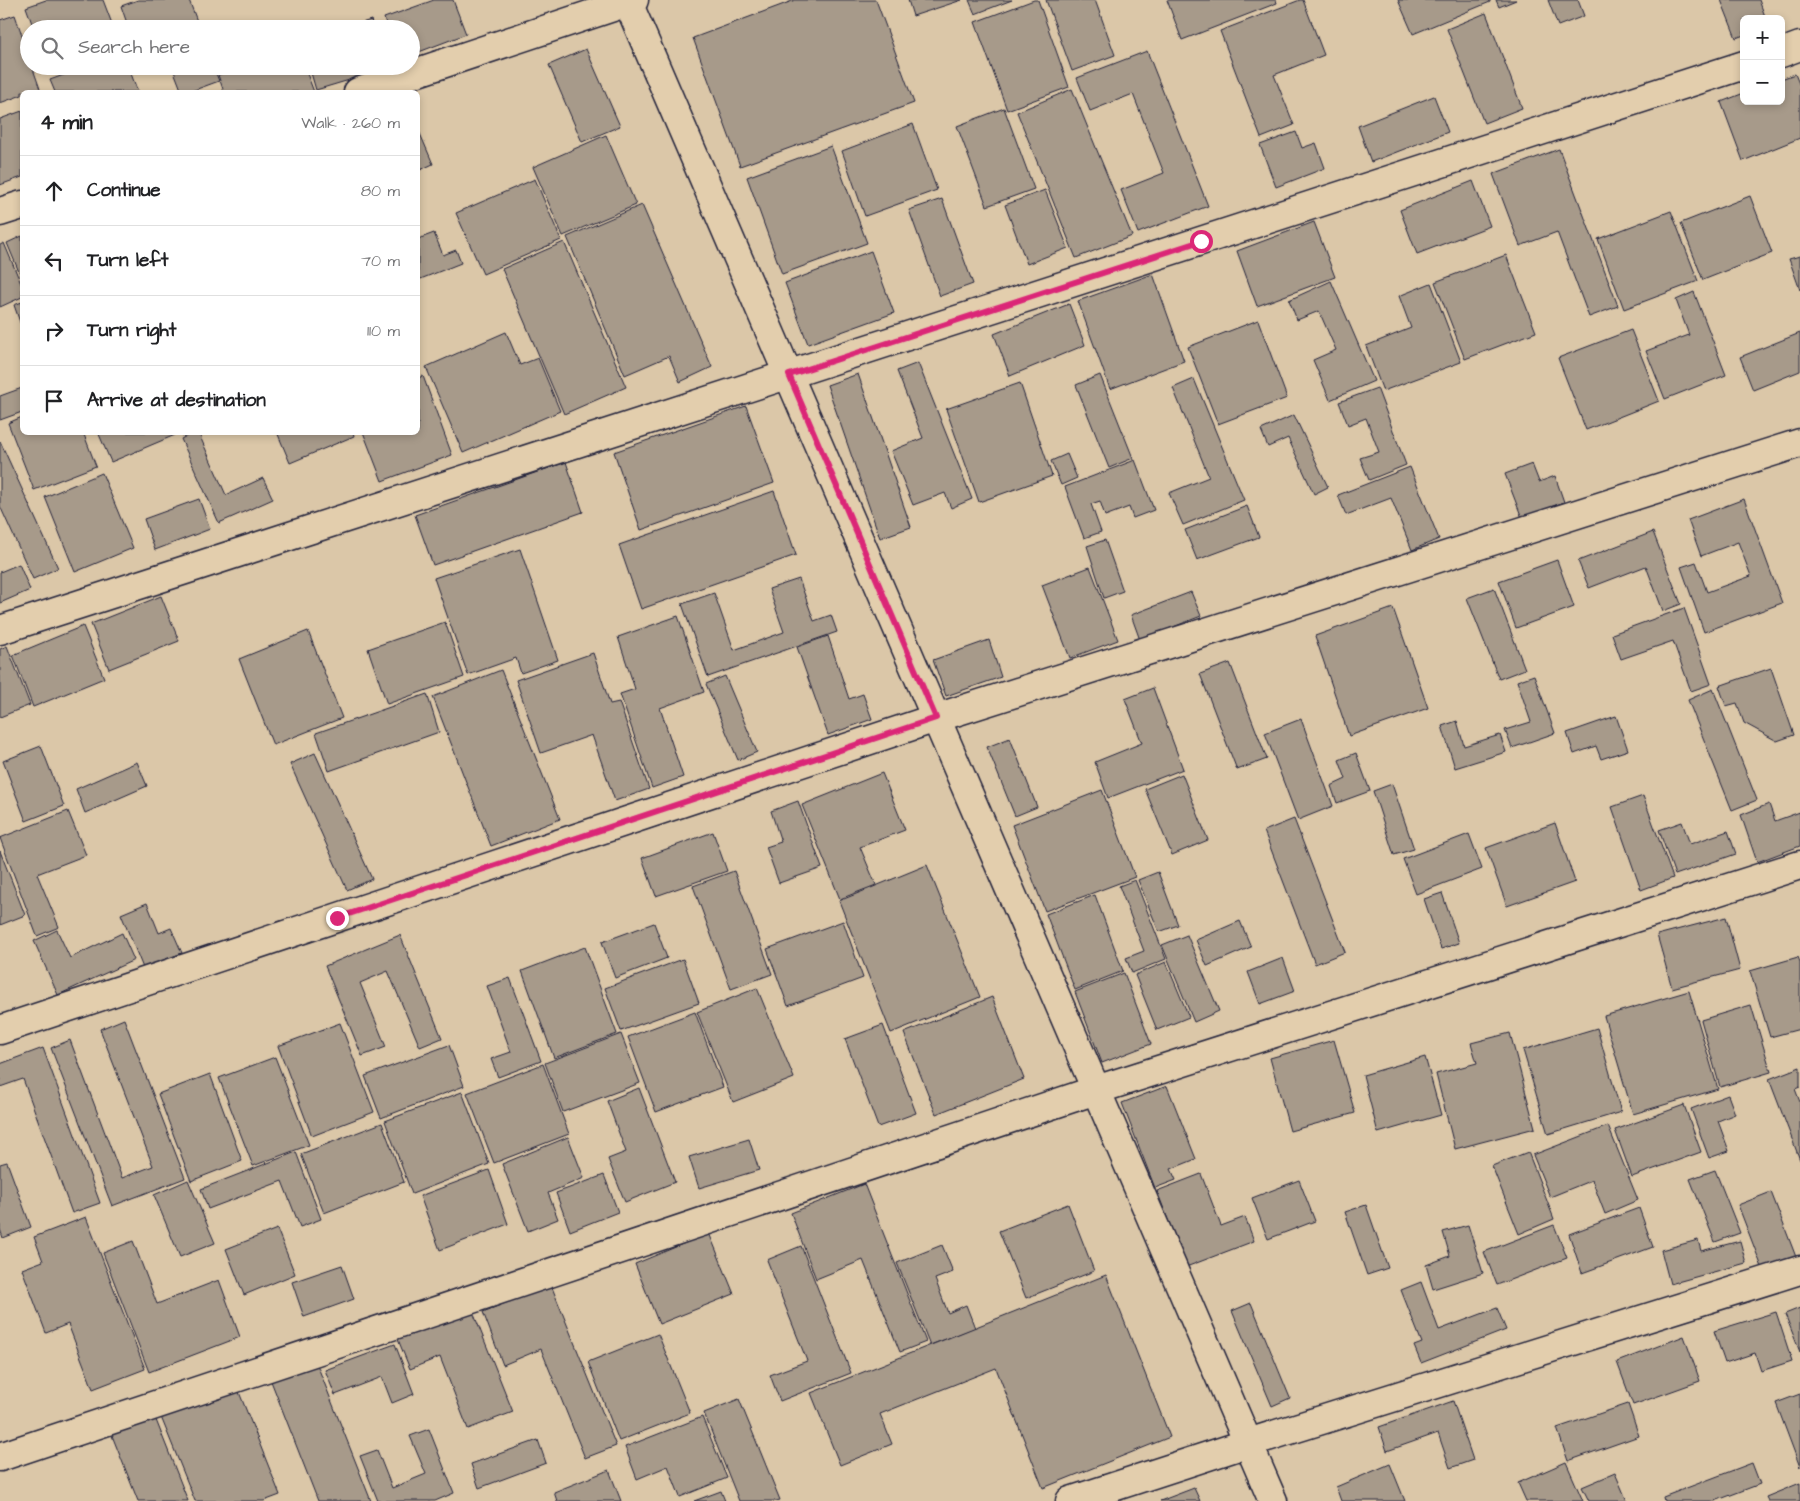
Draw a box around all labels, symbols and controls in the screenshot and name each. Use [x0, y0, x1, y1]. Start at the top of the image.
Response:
map controls [1740, 15, 1785, 105]
button: + [1740, 15, 1785, 60]
search box [20, 20, 420, 75]
icon: search [38, 34, 66, 62]
text: Search here [78, 34, 190, 61]
button: − [1740, 60, 1785, 105]
text: 4 min [40, 108, 93, 137]
text: Walk · 260 m [301, 112, 400, 134]
icon: ahead [40, 177, 68, 205]
text: Continue [87, 177, 161, 204]
text: 80 m [361, 180, 400, 202]
route start [1190, 230, 1213, 253]
icon: left [40, 247, 68, 275]
text: Turn left [87, 247, 168, 274]
text: 70 m [361, 250, 400, 272]
icon: right [40, 317, 68, 345]
text: Turn right [87, 317, 176, 344]
text: 110 m [367, 320, 400, 342]
icon: arrive [40, 387, 68, 415]
text: Arrive at destination [87, 387, 266, 414]
route end [326, 907, 349, 930]

